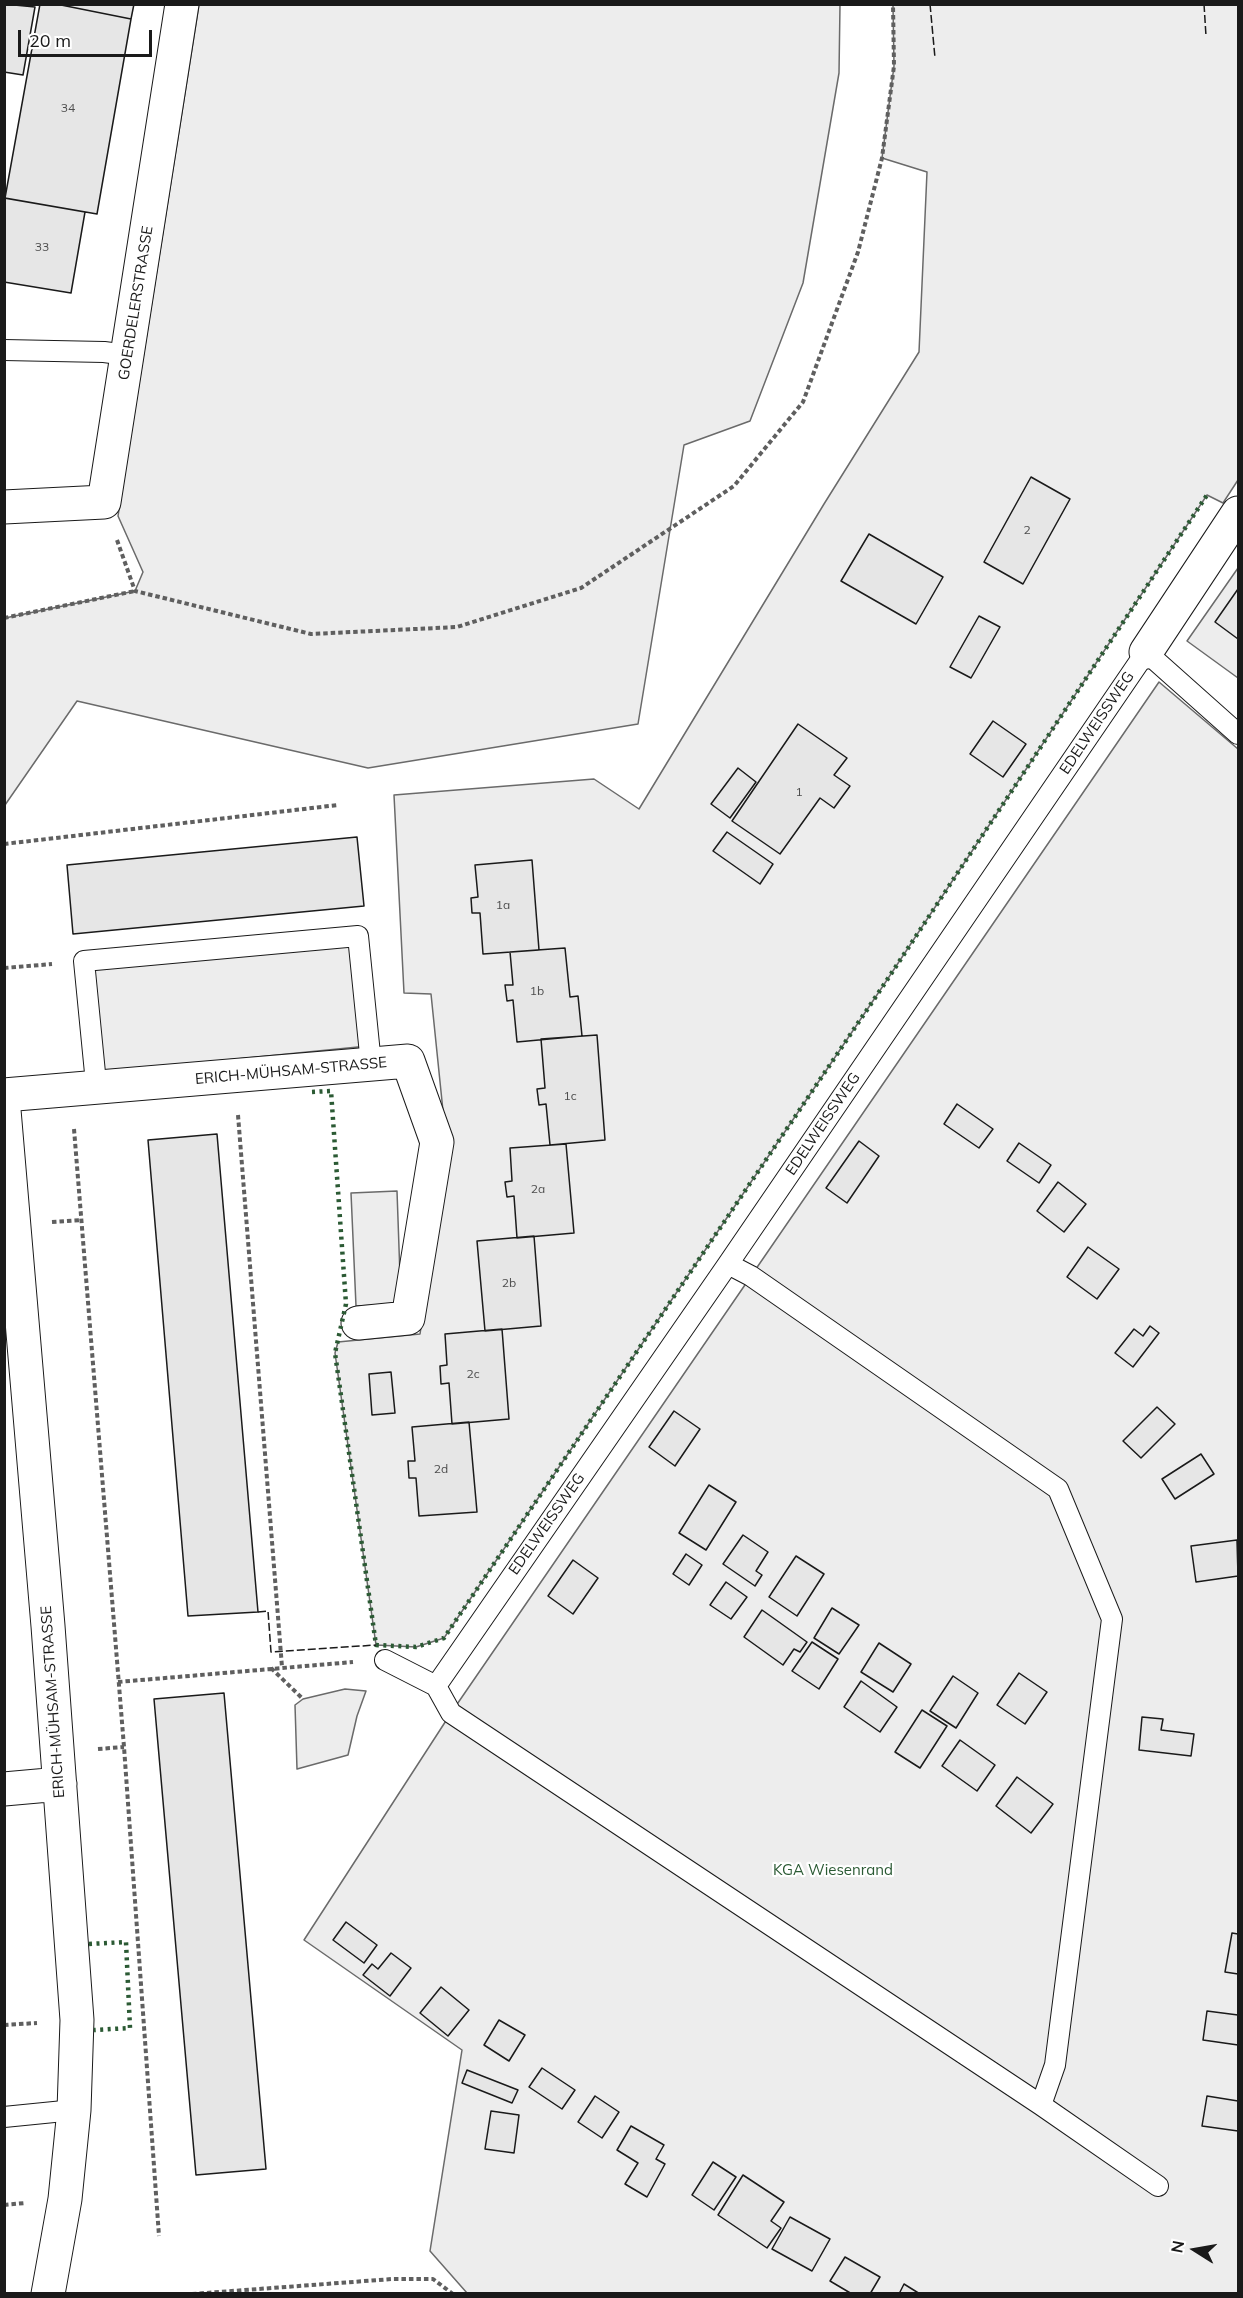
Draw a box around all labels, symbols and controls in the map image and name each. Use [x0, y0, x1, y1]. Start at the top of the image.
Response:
scale bar [21, 18, 154, 56]
text: 20 m [29, 29, 71, 52]
house number: 34 [61, 101, 75, 115]
street label: GOERDELERSTRASSE [115, 225, 157, 381]
house number: 33 [35, 240, 49, 254]
house number: 2 [1023, 523, 1031, 537]
street label: EDELWEISSWEG [1056, 668, 1138, 778]
house number: 1 [795, 785, 803, 799]
house number: 1a [496, 898, 510, 912]
house number: 1b [530, 984, 544, 998]
street label: ERICH-MÜHSAM-STRASSE [194, 1054, 388, 1088]
street label: EDELWEISSWEG [782, 1069, 864, 1179]
house number: 1c [563, 1089, 577, 1103]
house number: 2a [531, 1182, 545, 1196]
house number: 2b [502, 1276, 516, 1290]
house number: 2c [466, 1367, 480, 1381]
house number: 2d [434, 1462, 448, 1476]
street label: EDELWEISSWEG [505, 1470, 589, 1578]
street label: ERICH-MÜHSAM-STRASSE [37, 1605, 69, 1799]
park label: KGA Wiesenrand [773, 1861, 893, 1879]
north arrow [1165, 2220, 1225, 2280]
text: N [1166, 2239, 1188, 2254]

